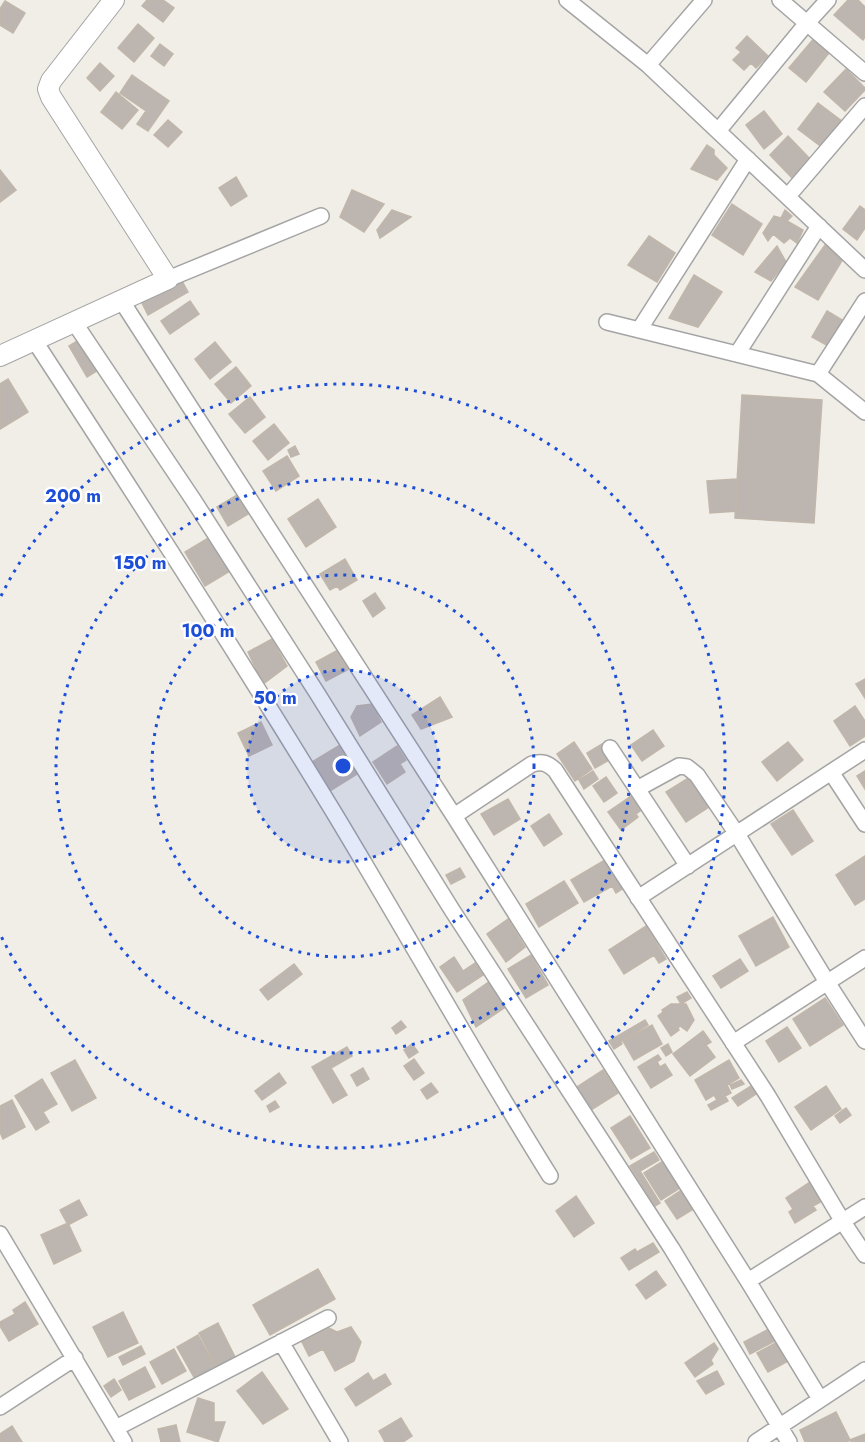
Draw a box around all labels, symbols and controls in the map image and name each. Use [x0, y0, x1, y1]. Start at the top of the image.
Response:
text: 200 m [45, 483, 101, 509]
text: 150 m [114, 550, 166, 576]
text: 100 m [181, 618, 235, 644]
text: 50 m [253, 685, 297, 711]
centre of rings [333, 756, 353, 776]

